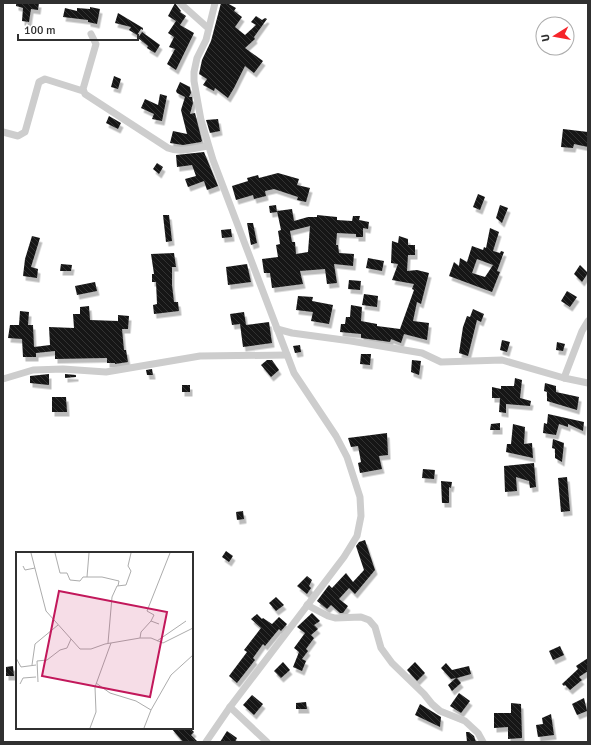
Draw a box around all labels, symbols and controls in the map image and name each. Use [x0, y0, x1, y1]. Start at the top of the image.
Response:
scale bar [18, 16, 138, 42]
north arrow [535, 16, 575, 56]
text: 100 m [24, 23, 56, 38]
text: U [539, 33, 553, 43]
inset map [16, 552, 193, 729]

